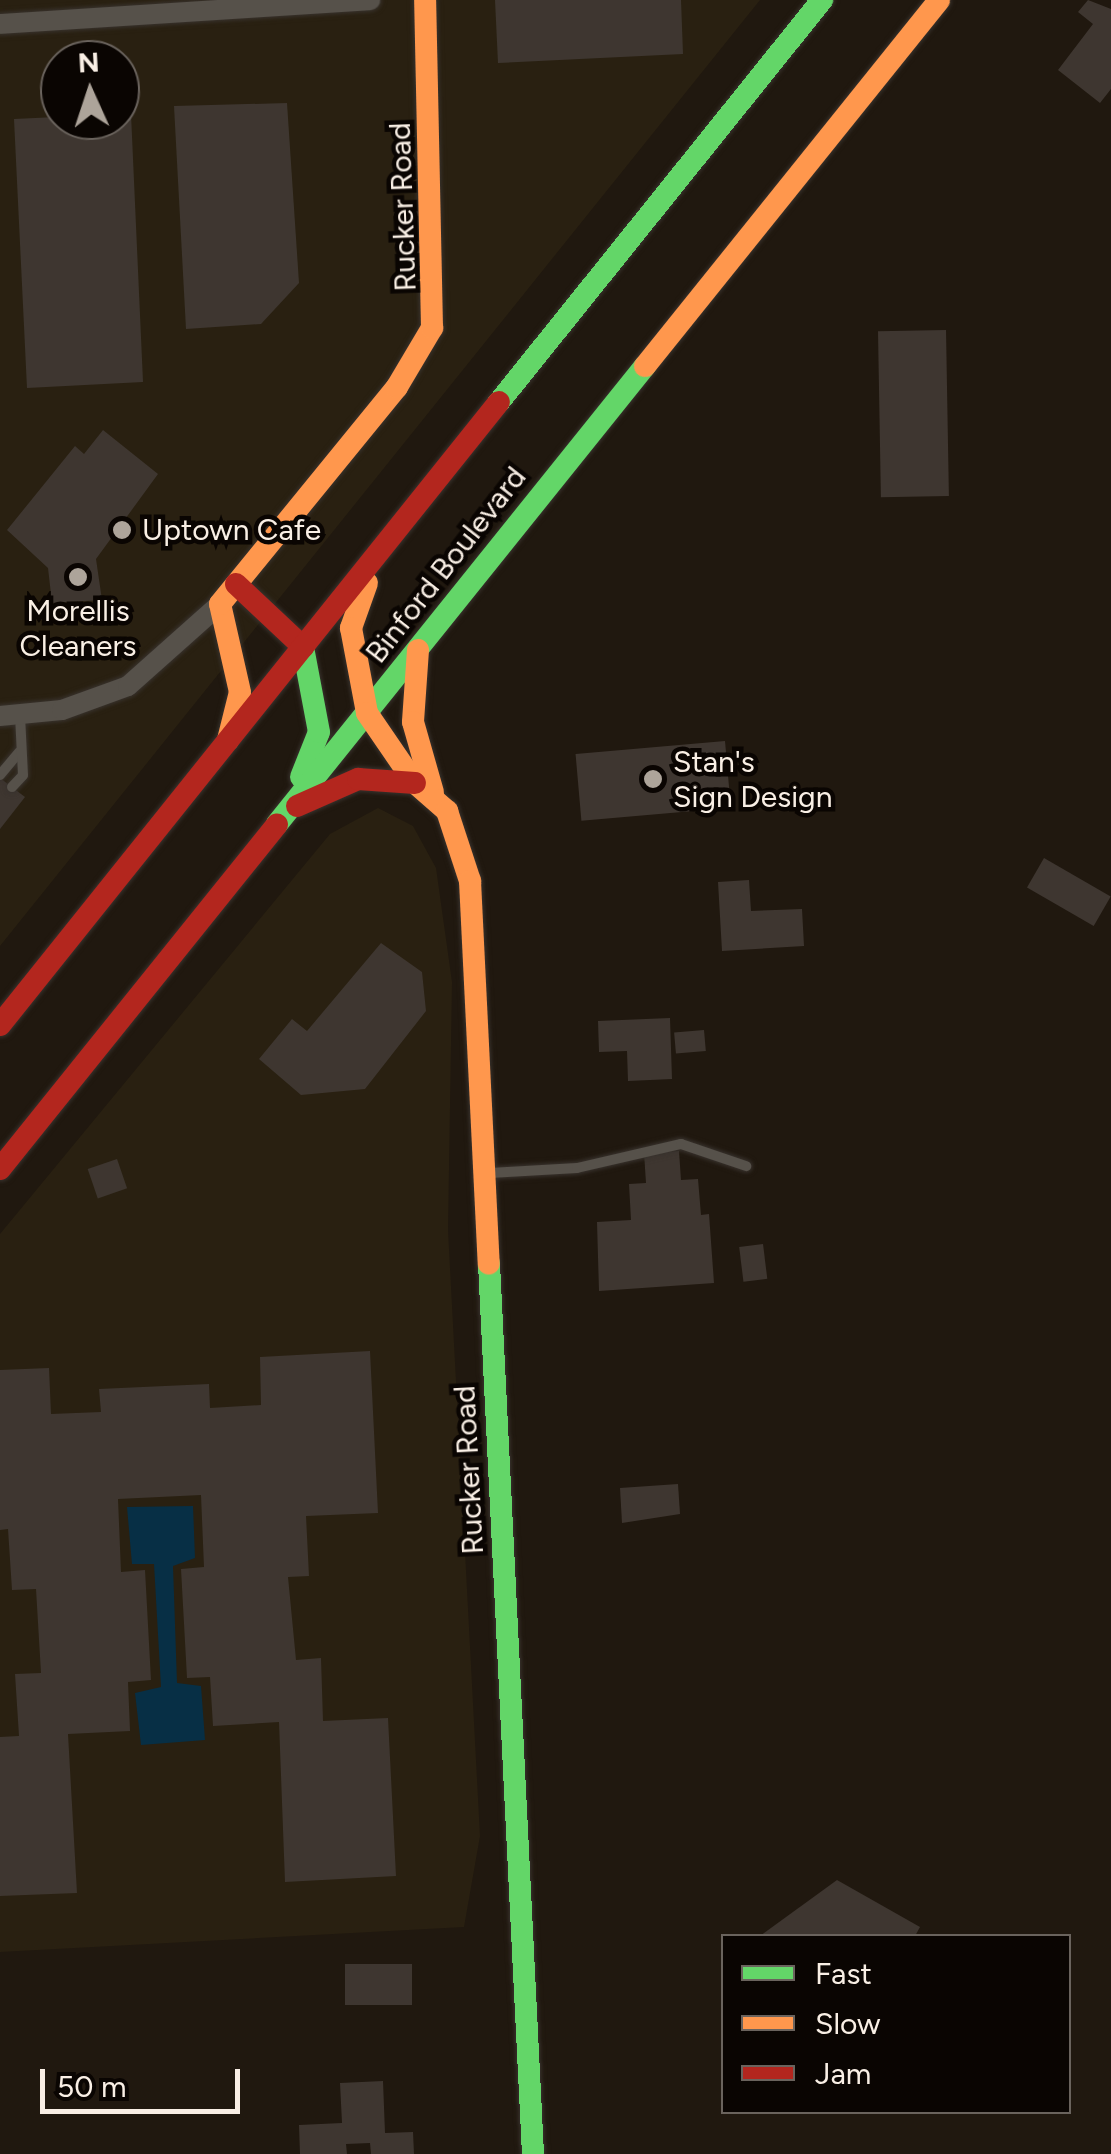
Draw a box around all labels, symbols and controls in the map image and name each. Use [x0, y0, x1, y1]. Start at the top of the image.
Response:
north arrow [40, 40, 140, 140]
text: N [77, 44, 100, 80]
street label: Rucker Road [382, 122, 424, 292]
street label: Binford Boulevard [358, 460, 534, 670]
place label: Uptown Cafe [142, 512, 321, 548]
marker: Uptown Cafe [111, 519, 133, 541]
marker: Morellis Cleaners [67, 566, 89, 588]
place label: Morellis Cleaners [19, 593, 137, 664]
place label: Stan's Sign Design [673, 744, 832, 814]
marker: Stan's Sign Design [642, 768, 664, 790]
street label: Rucker Road [447, 1385, 491, 1555]
legend [721, 1934, 1071, 2114]
text: Fast [815, 1955, 872, 1992]
text: Slow [815, 2005, 881, 2042]
scale bar [45, 2049, 245, 2111]
text: Jam [815, 2055, 871, 2092]
text: 50 m [57, 2068, 126, 2105]

